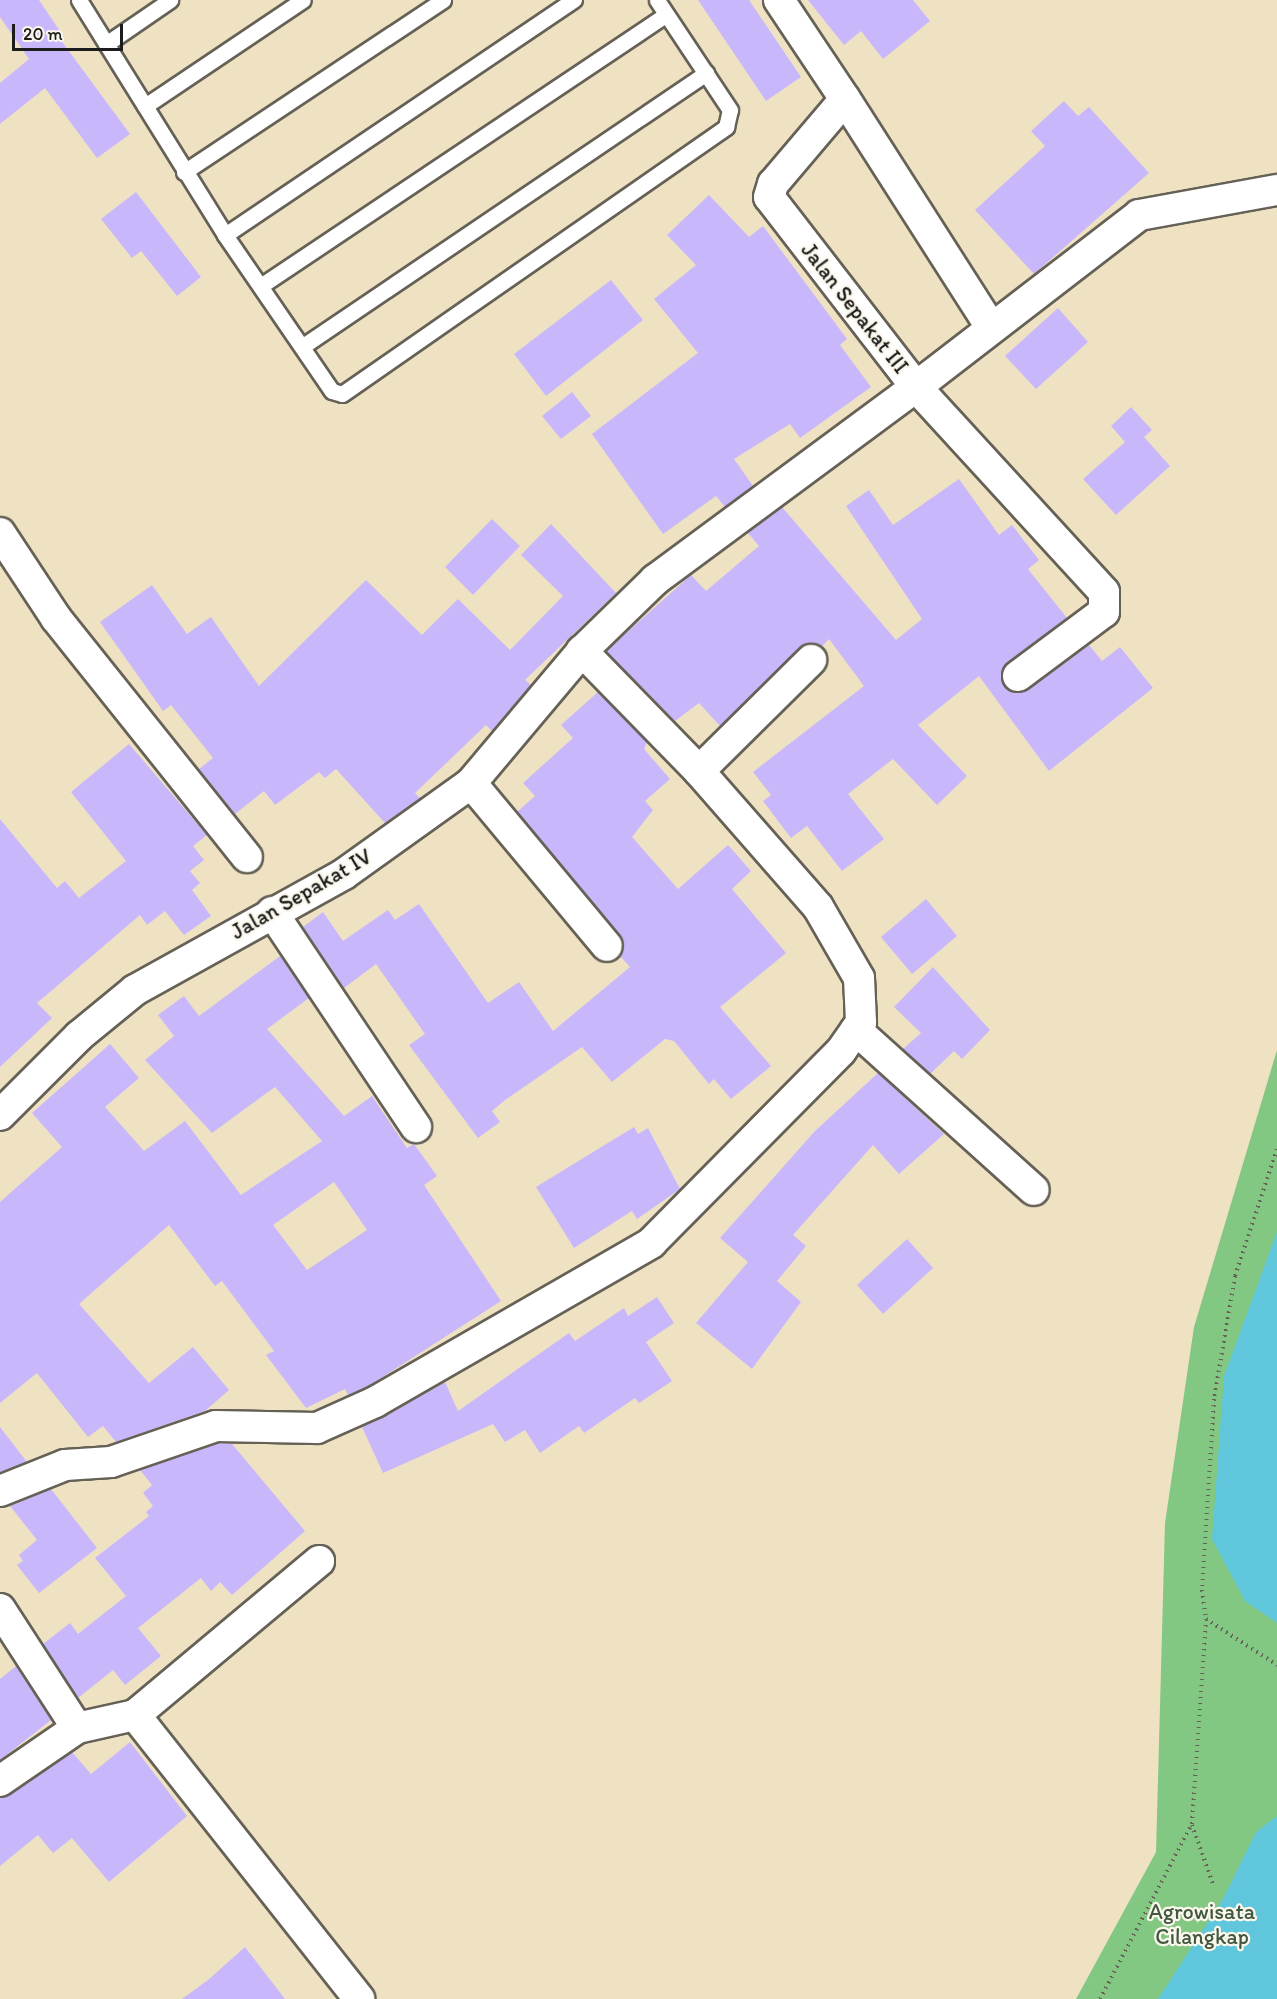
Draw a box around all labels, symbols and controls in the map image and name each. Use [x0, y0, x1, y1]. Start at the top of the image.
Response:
scale bar [15, 12, 126, 50]
text: 20 m [23, 23, 63, 45]
street label: Jalan Sepakat III [796, 237, 914, 379]
street label: Jalan Sepakat IV [226, 843, 376, 945]
park label: Agrowisata Cilangkap [1149, 1898, 1255, 1950]

